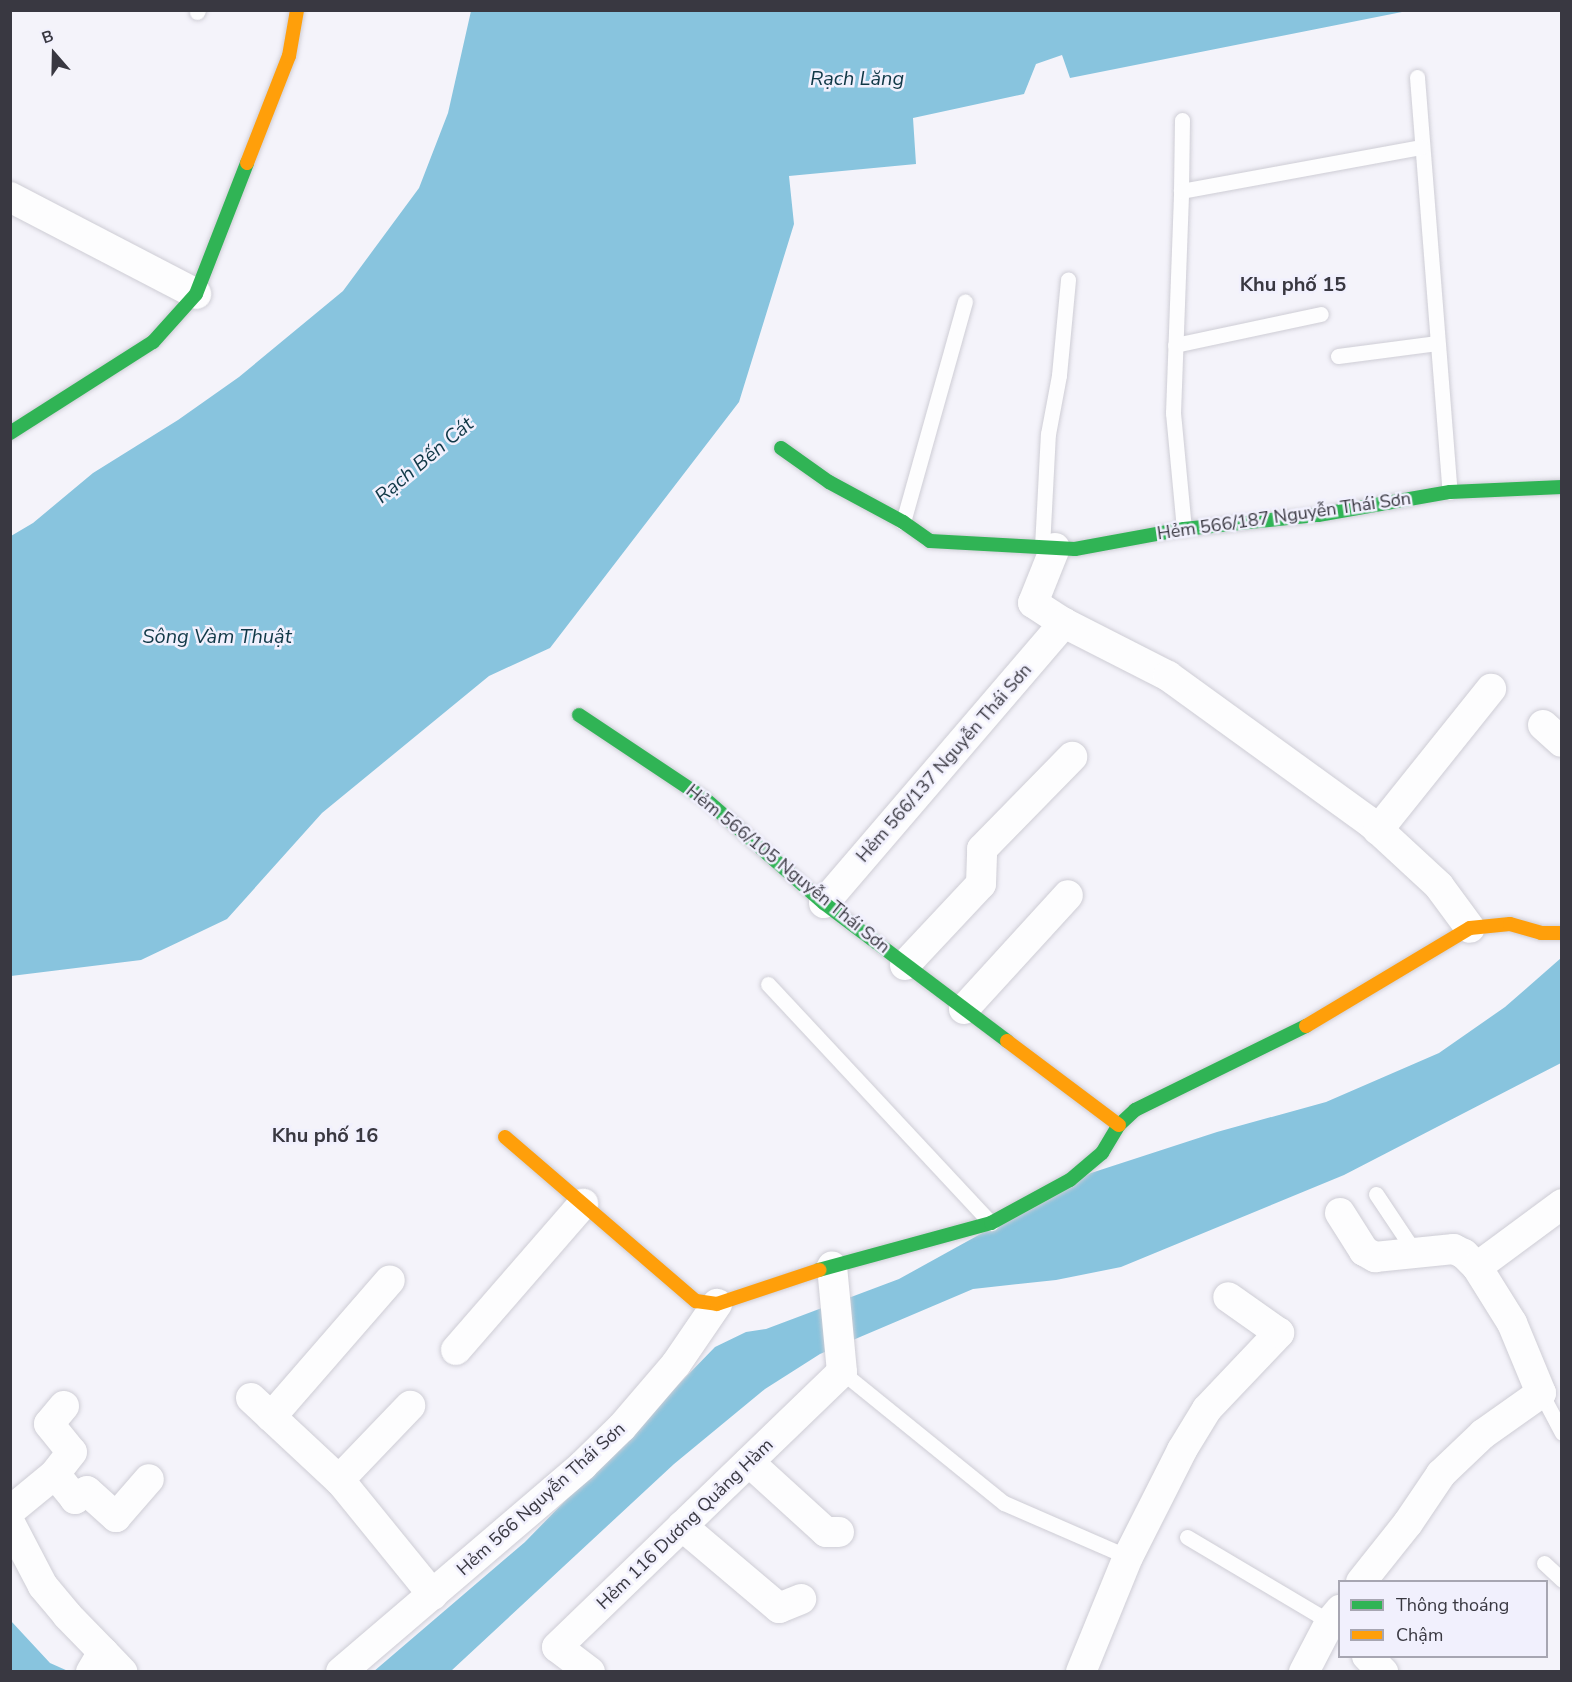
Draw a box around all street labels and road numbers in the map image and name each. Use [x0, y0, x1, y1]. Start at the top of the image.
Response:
street label: Hẻm 566/187 Nguyễn Thái Sơn [1156, 487, 1412, 545]
street label: Hẻm 566/137 Nguyễn Thái Sơn [852, 659, 1036, 867]
street label: Hẻm 566/105 Nguyễn Thái Sơn [682, 780, 894, 958]
street label: Hẻm 566 Nguyễn Thái Sơn [453, 1418, 629, 1580]
street label: Hẻm 116 Dương Quảng Hàm [592, 1434, 778, 1614]

